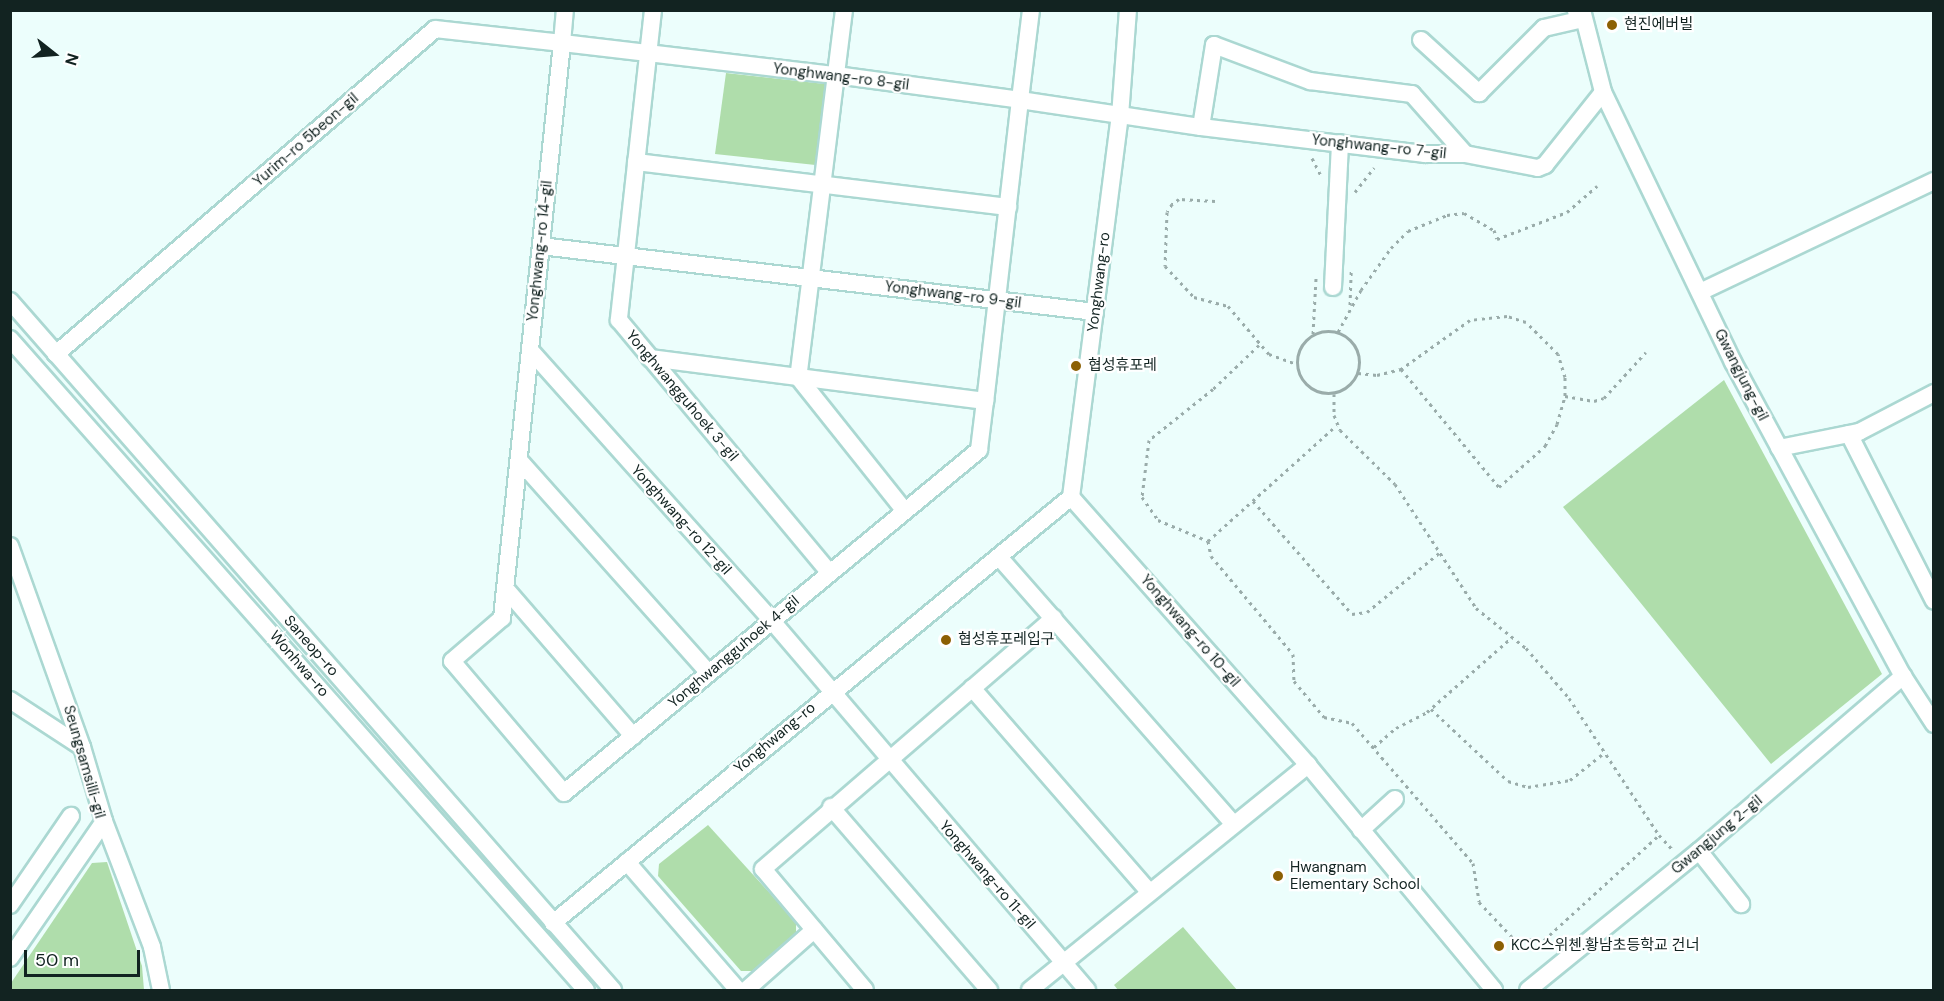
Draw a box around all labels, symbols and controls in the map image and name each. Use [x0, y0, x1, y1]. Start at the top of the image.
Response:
place label: 현진에버빌 [1624, 16, 1693, 34]
marker: 현진에버빌 [1605, 18, 1619, 32]
north arrow [24, 24, 84, 84]
text: N [60, 51, 83, 68]
street label: Yonghwang-ro 8-gil [772, 60, 910, 94]
street label: Yurim-ro 5beon-gil [250, 89, 362, 191]
street label: Yonghwang-ro 7-gil [1311, 131, 1447, 163]
street label: Yonghwang-ro 14-gil [524, 180, 556, 322]
street label: Yonghwang-ro [1084, 231, 1114, 333]
street label: Yonghwang-ro 9-gil [884, 278, 1022, 312]
street label: Gwangjung-gil [1710, 326, 1772, 424]
street label: Yonghwangguhoek 3-gil [622, 327, 742, 465]
place label: 협성휴포레 [1088, 357, 1157, 375]
marker: 협성휴포레 [1069, 359, 1083, 373]
street label: Yonghwang-ro 12-gil [627, 462, 735, 578]
street label: Yonghwang-ro 10-gil [1136, 571, 1244, 691]
street label: Yonghwangguhoek 4-gil [665, 592, 803, 712]
street label: Saneop-ro [280, 612, 342, 680]
street label: Wonhwa-ro [265, 627, 333, 701]
place label: 협성휴포레입구 [958, 631, 1055, 649]
marker: 협성휴포레입구 [939, 633, 953, 647]
street label: Yonghwang-ro [731, 699, 819, 777]
street label: Seungsamsilli-gil [59, 703, 109, 821]
street label: Gwangjung 2-gil [1668, 792, 1766, 878]
street label: Yonghwang-ro 11-gil [935, 817, 1039, 933]
place label: Hwangnam Elementary School [1290, 858, 1420, 893]
marker: Hwangnam Elementary School [1271, 869, 1285, 883]
place label: KCC스위첸.황남초등학교 건너 [1511, 937, 1699, 955]
scale bar [27, 938, 142, 976]
marker: KCC스위첸.황남초등학교 건너 [1492, 939, 1506, 953]
text: 50 m [35, 948, 79, 972]

